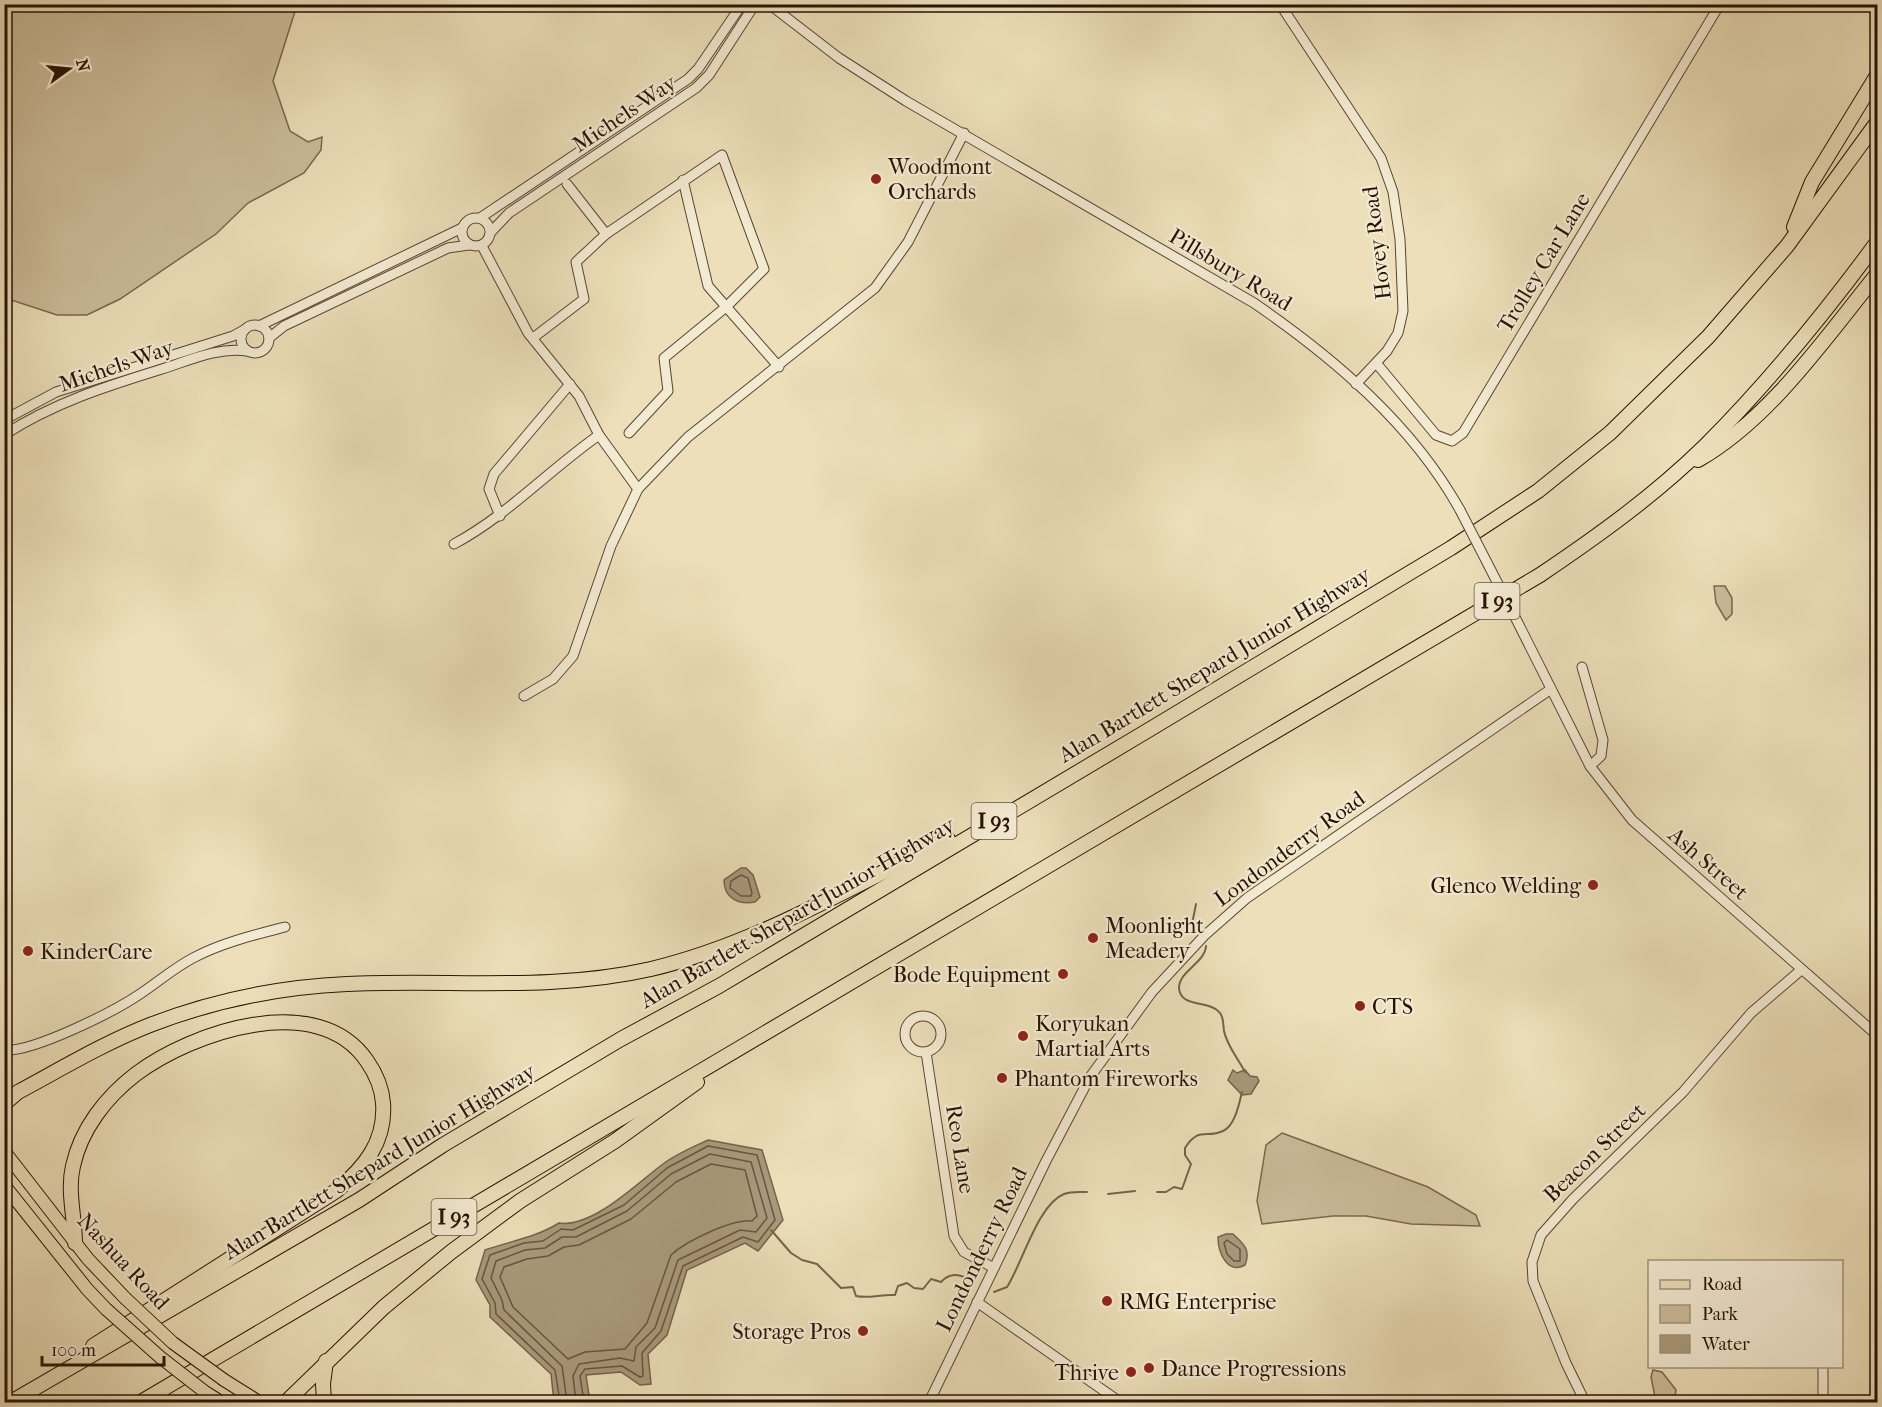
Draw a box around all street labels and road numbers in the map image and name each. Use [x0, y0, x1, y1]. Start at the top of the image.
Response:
street label: Michels Way [568, 69, 683, 158]
street label: Hovey Road [1357, 184, 1397, 301]
street label: Trolley Car Lane [1492, 188, 1596, 337]
street label: Pillsbury Road [1164, 223, 1297, 317]
street label: Michels Way [56, 334, 178, 398]
street label: Alan Bartlett Shepard Junior Highway [1053, 561, 1376, 769]
road number: I 93 [1474, 583, 1520, 619]
street label: Londonderry Road [1209, 785, 1371, 912]
road number: I 93 [972, 803, 1016, 839]
street label: Alan Bartlett Shepard Junior Highway [635, 811, 961, 1014]
street label: Ash Street [1662, 821, 1754, 906]
street label: Alan Bartlett Shepard Junior Highway [218, 1058, 541, 1266]
street label: Beacon Street [1538, 1098, 1651, 1208]
street label: Reo Lane [940, 1103, 980, 1195]
street label: Londonderry Road [931, 1162, 1033, 1336]
road number: I 93 [432, 1199, 476, 1235]
street label: Nashua Road [72, 1208, 175, 1316]

